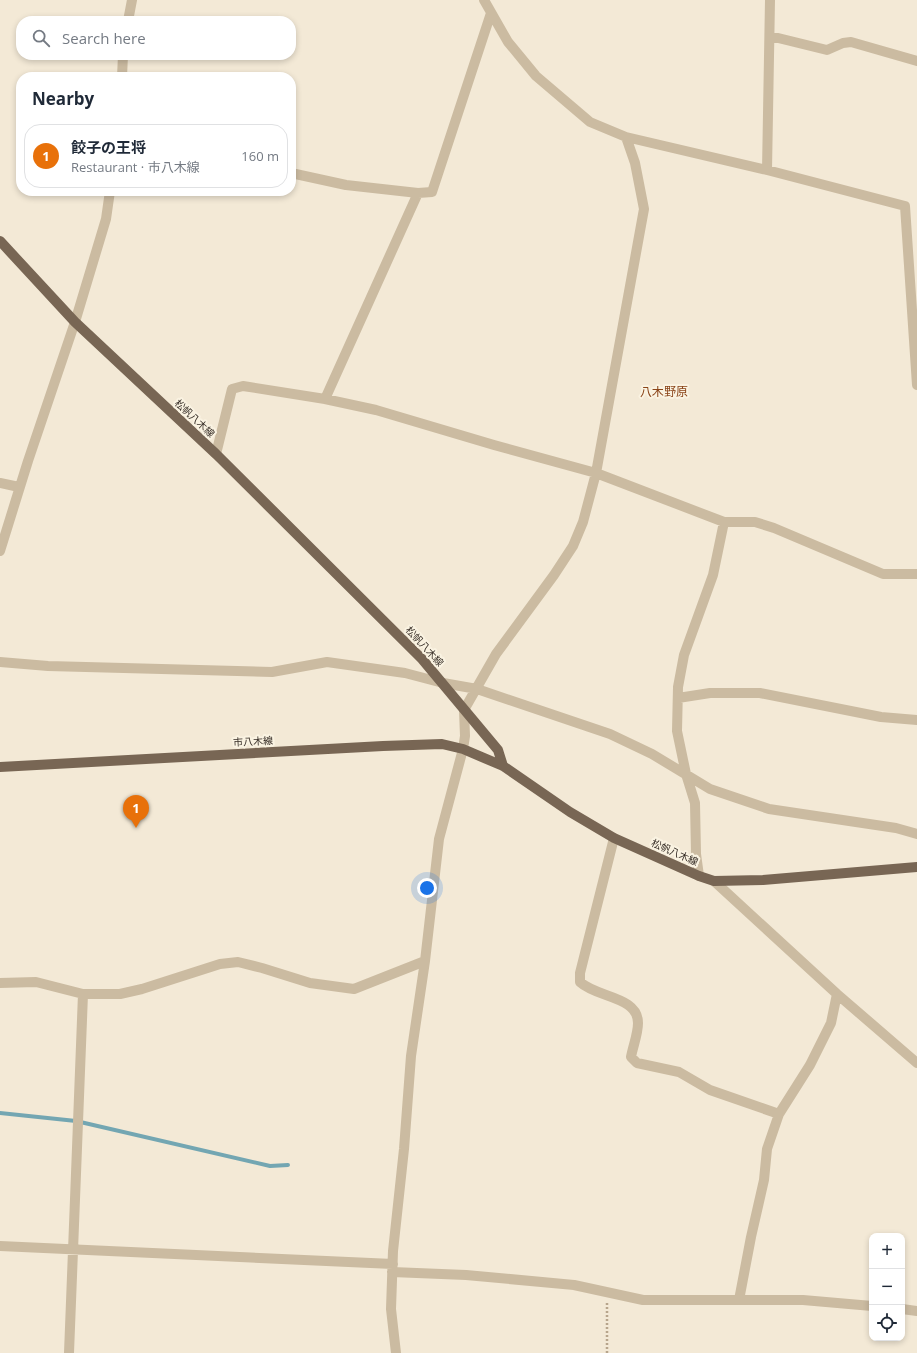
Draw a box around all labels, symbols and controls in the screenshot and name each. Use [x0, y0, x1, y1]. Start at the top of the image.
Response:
search box [16, 16, 296, 60]
icon: search [30, 27, 52, 49]
text: Search here [62, 28, 146, 48]
text: Nearby [32, 87, 94, 110]
text: 餃子の王将 [71, 137, 146, 157]
text: 1 [42, 147, 50, 165]
text: 160 m [241, 147, 279, 165]
text: Restaurant · 市八木線 [71, 158, 200, 176]
district label: 八木野原 [640, 383, 688, 400]
street label: 松帆八木線 [172, 396, 218, 440]
street label: 松帆八木線 [403, 623, 447, 669]
street label: 市八木線 [233, 733, 273, 749]
pin: 1 [123, 795, 149, 828]
street label: 松帆八木線 [649, 835, 701, 869]
your location [417, 878, 437, 898]
map controls [869, 1233, 905, 1341]
button: + [869, 1233, 905, 1269]
button: − [869, 1269, 905, 1305]
button: locate [869, 1305, 905, 1341]

